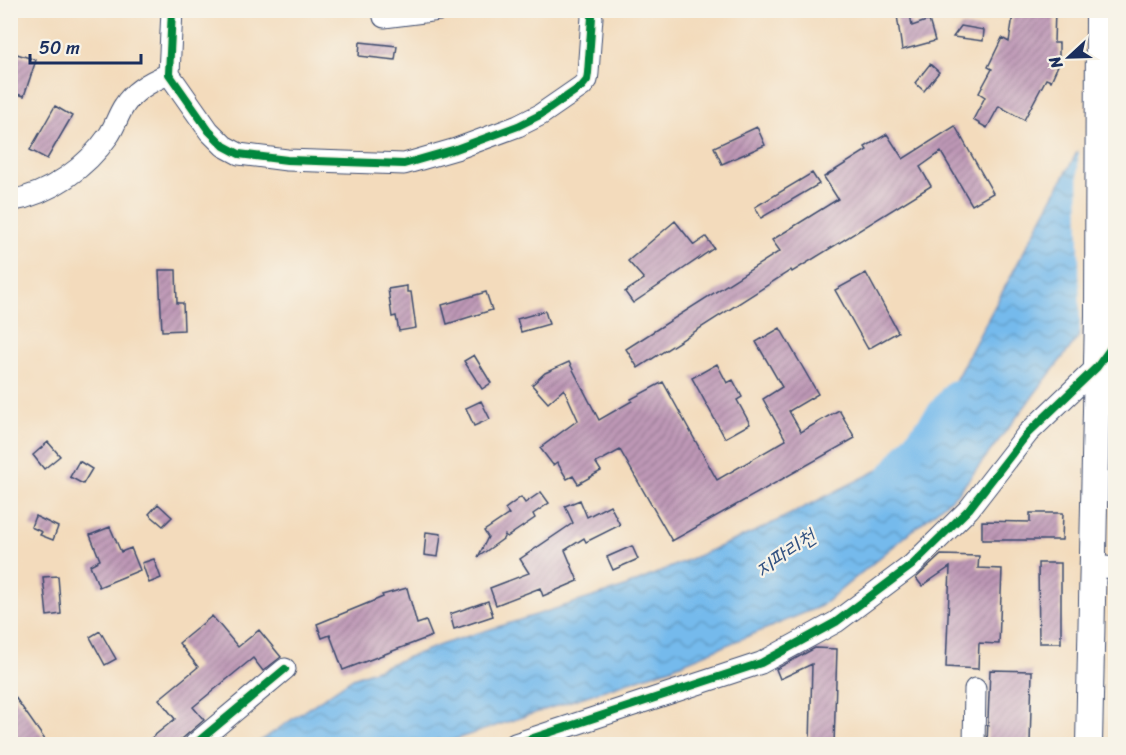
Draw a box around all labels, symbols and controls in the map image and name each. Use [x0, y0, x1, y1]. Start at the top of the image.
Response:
scale bar [30, 27, 141, 65]
north arrow [1039, 27, 1099, 87]
text: 50 m [39, 32, 80, 64]
text: N [1040, 51, 1071, 74]
water label: 지파리천 [746, 517, 825, 588]

